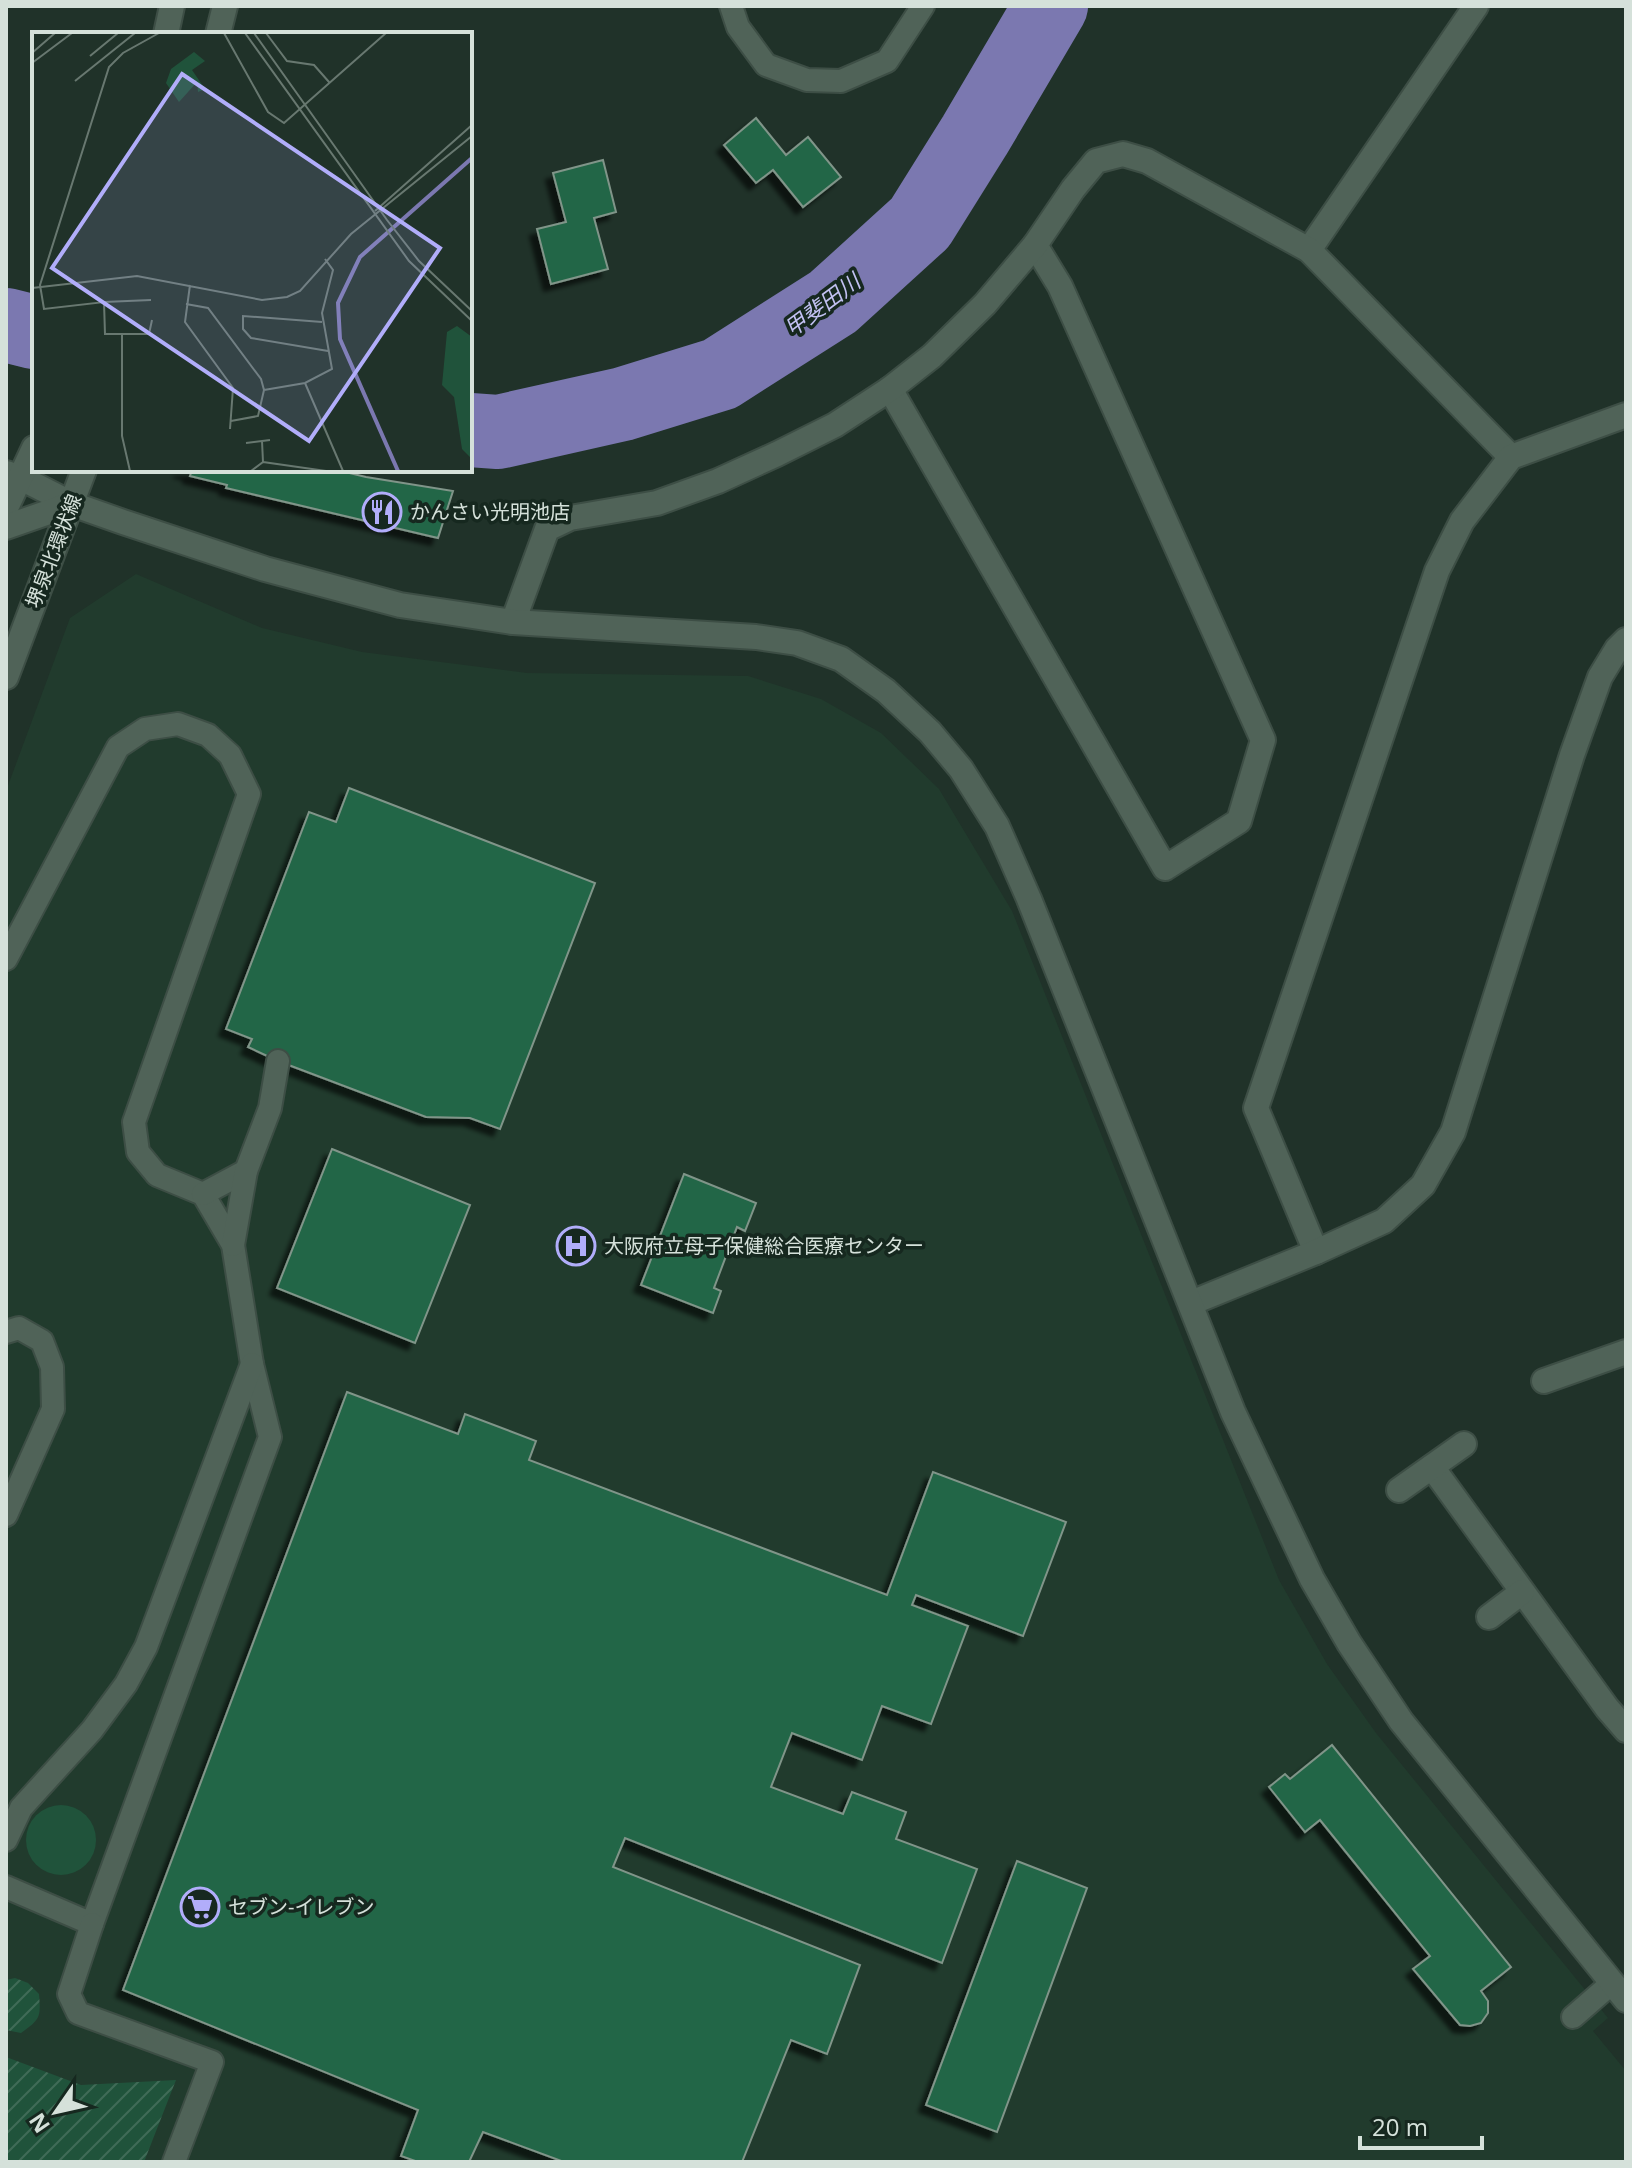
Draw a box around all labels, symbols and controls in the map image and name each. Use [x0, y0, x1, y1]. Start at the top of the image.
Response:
inset map [32, 32, 472, 472]
water label: 甲斐田川 [777, 265, 867, 343]
street label: 堺泉北環状線 [19, 490, 88, 612]
restaurant icon: かんさい光明池店 [361, 491, 403, 533]
place label: かんさい光明池店 [410, 498, 570, 525]
hospital icon: 大阪府立母子保健総合医療センター [555, 1225, 597, 1267]
place label: 大阪府立母子保健総合医療センター [604, 1232, 924, 1259]
supermarket icon: セブン-イレブン [179, 1886, 221, 1928]
place label: セブン-イレブン [228, 1893, 374, 1920]
north arrow [16, 2072, 96, 2152]
scale bar [1360, 2100, 1482, 2150]
text: N [21, 2108, 56, 2140]
text: 20 m [1372, 2110, 1428, 2143]

